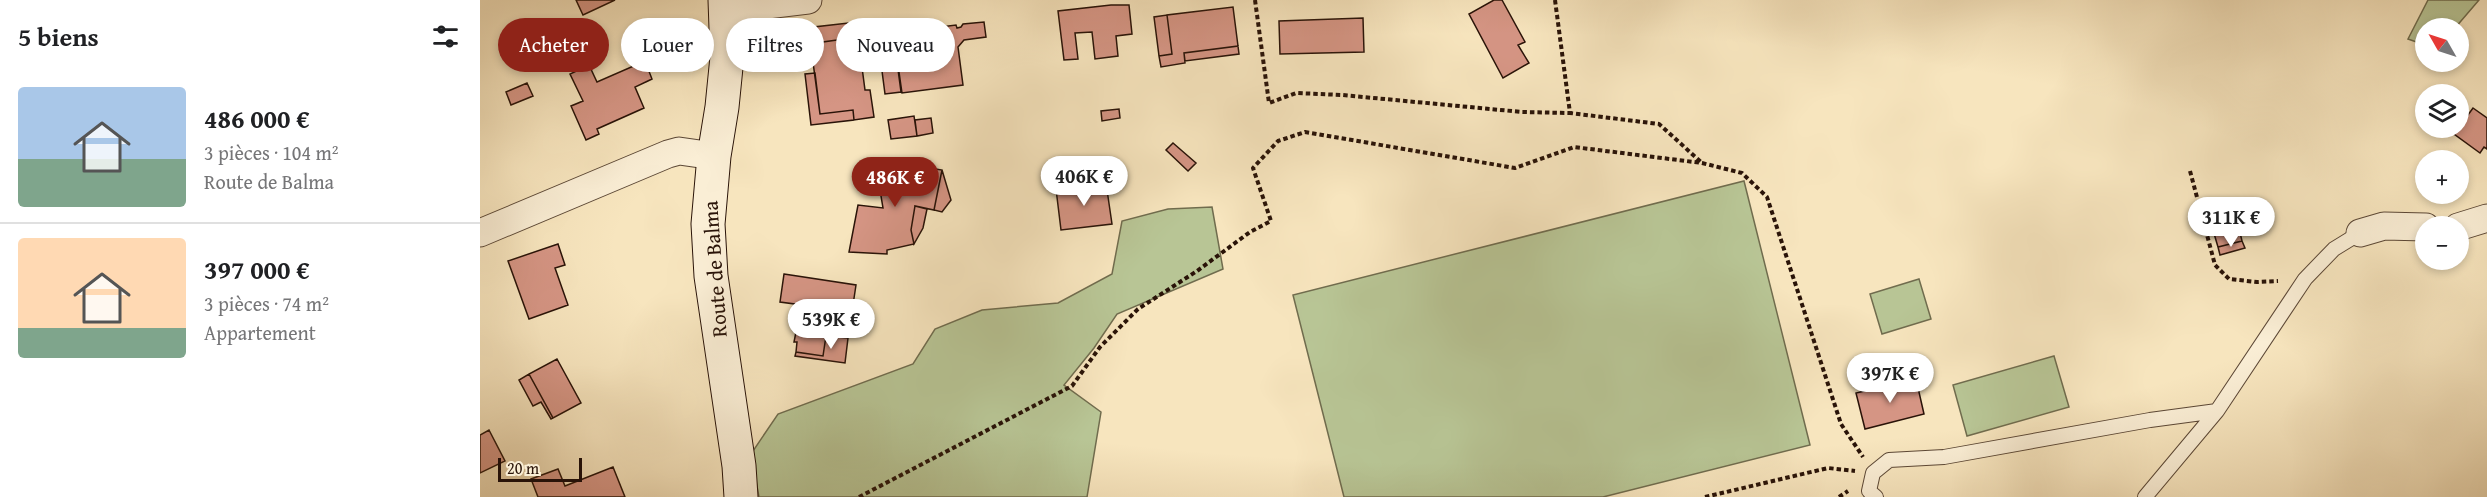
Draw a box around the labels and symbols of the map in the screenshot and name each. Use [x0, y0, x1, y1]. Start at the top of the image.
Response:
north arrow [2415, 18, 2469, 72]
pin: 406K € [1035, 156, 1133, 207]
pin: 486K € [846, 157, 944, 208]
pin: 311K € [2182, 197, 2280, 248]
street label: Route de Balma [694, 200, 735, 338]
pin: 539K € [782, 299, 880, 350]
pin: 397K € [1841, 353, 1939, 404]
scale bar [498, 455, 582, 482]

